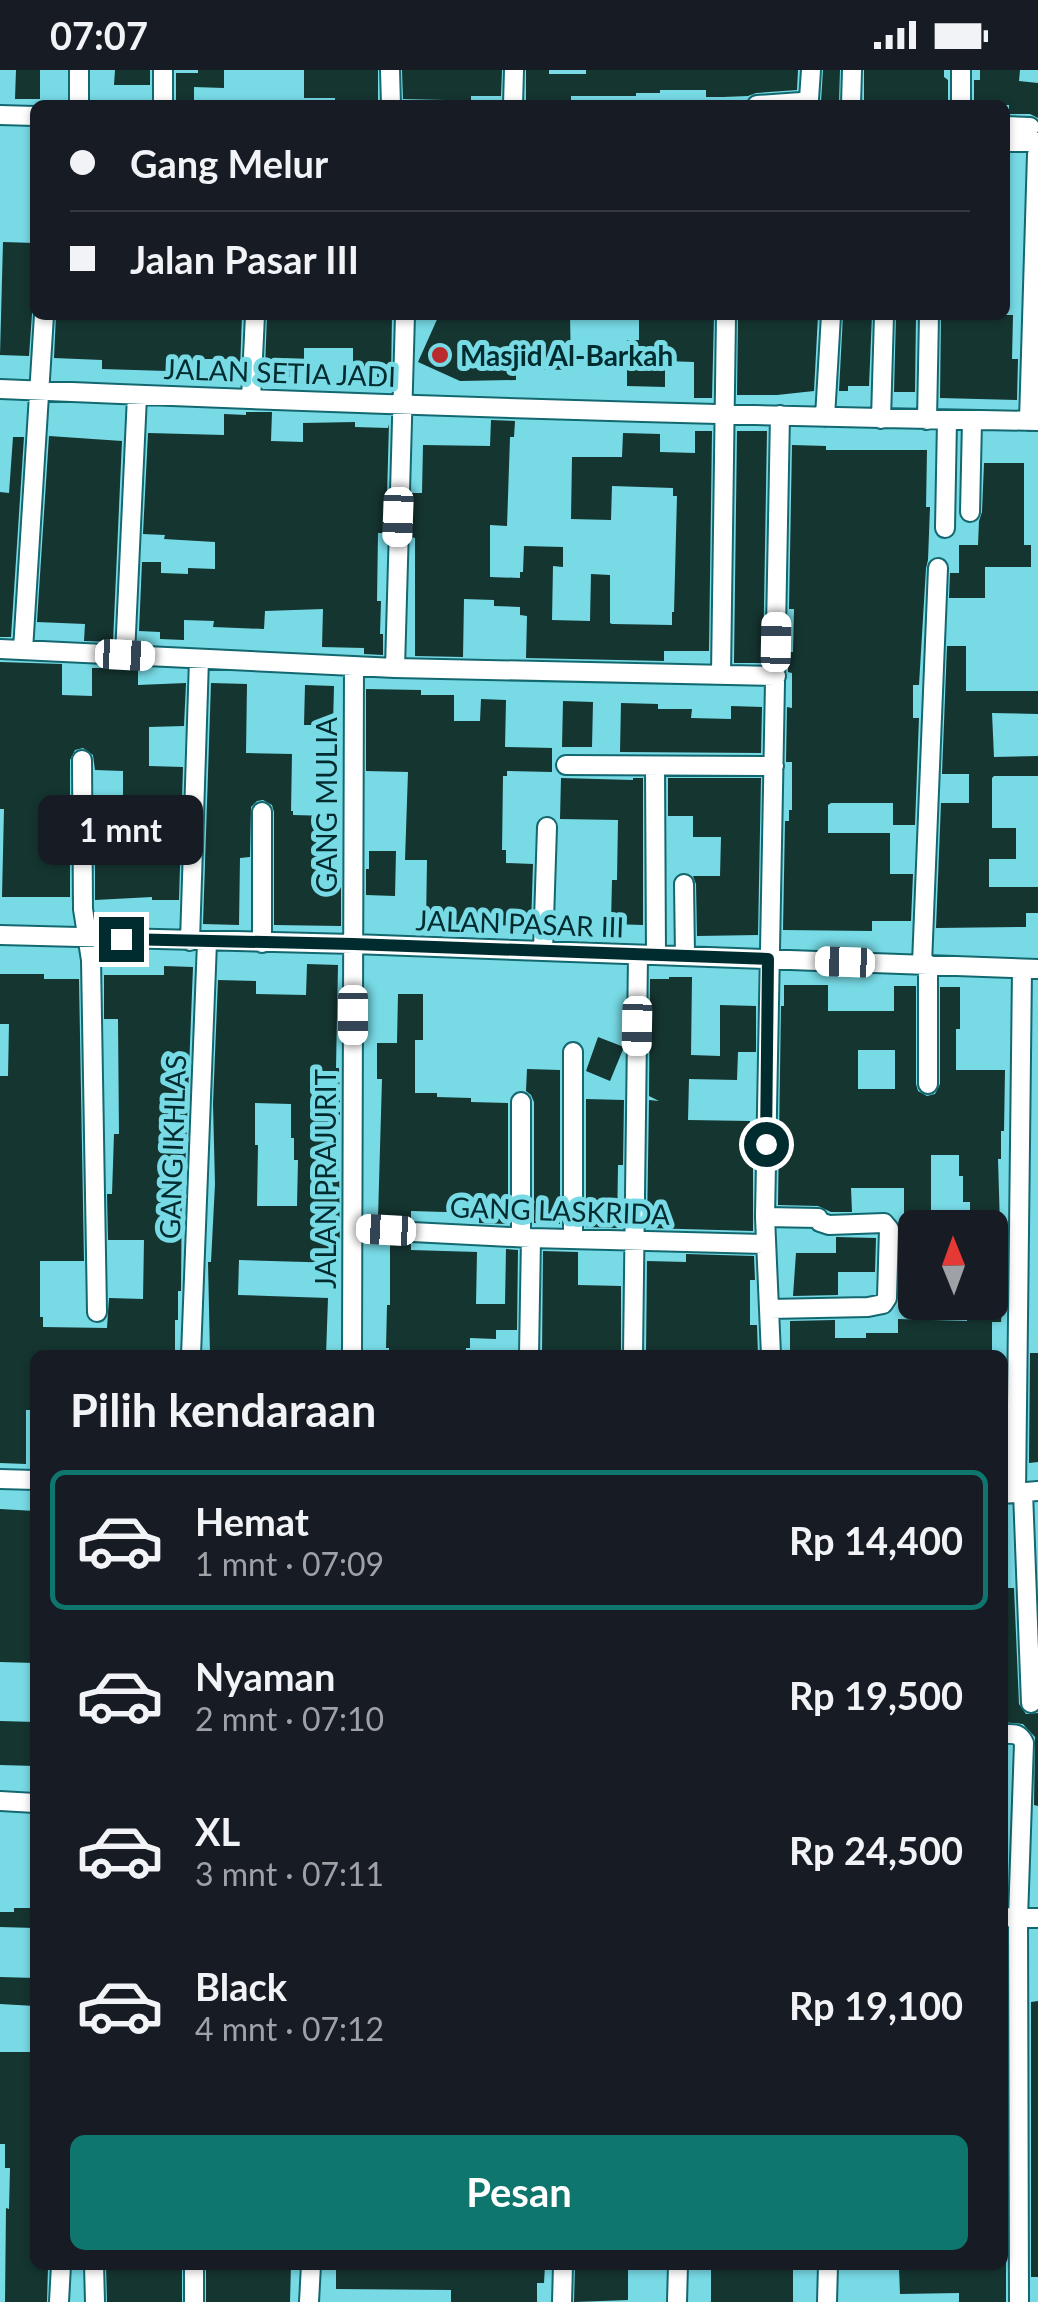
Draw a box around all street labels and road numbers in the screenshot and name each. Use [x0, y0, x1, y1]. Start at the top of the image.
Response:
street label: JALAN SETIA JADI [163, 351, 397, 393]
street label: GANG MULIA [309, 717, 343, 893]
street label: JALAN PASAR III [415, 902, 625, 944]
street label: GANG IKHLAS [152, 1054, 192, 1240]
street label: JALAN PRAJURIT [308, 1069, 342, 1289]
street label: GANG LASKRIDA [449, 1189, 671, 1231]

